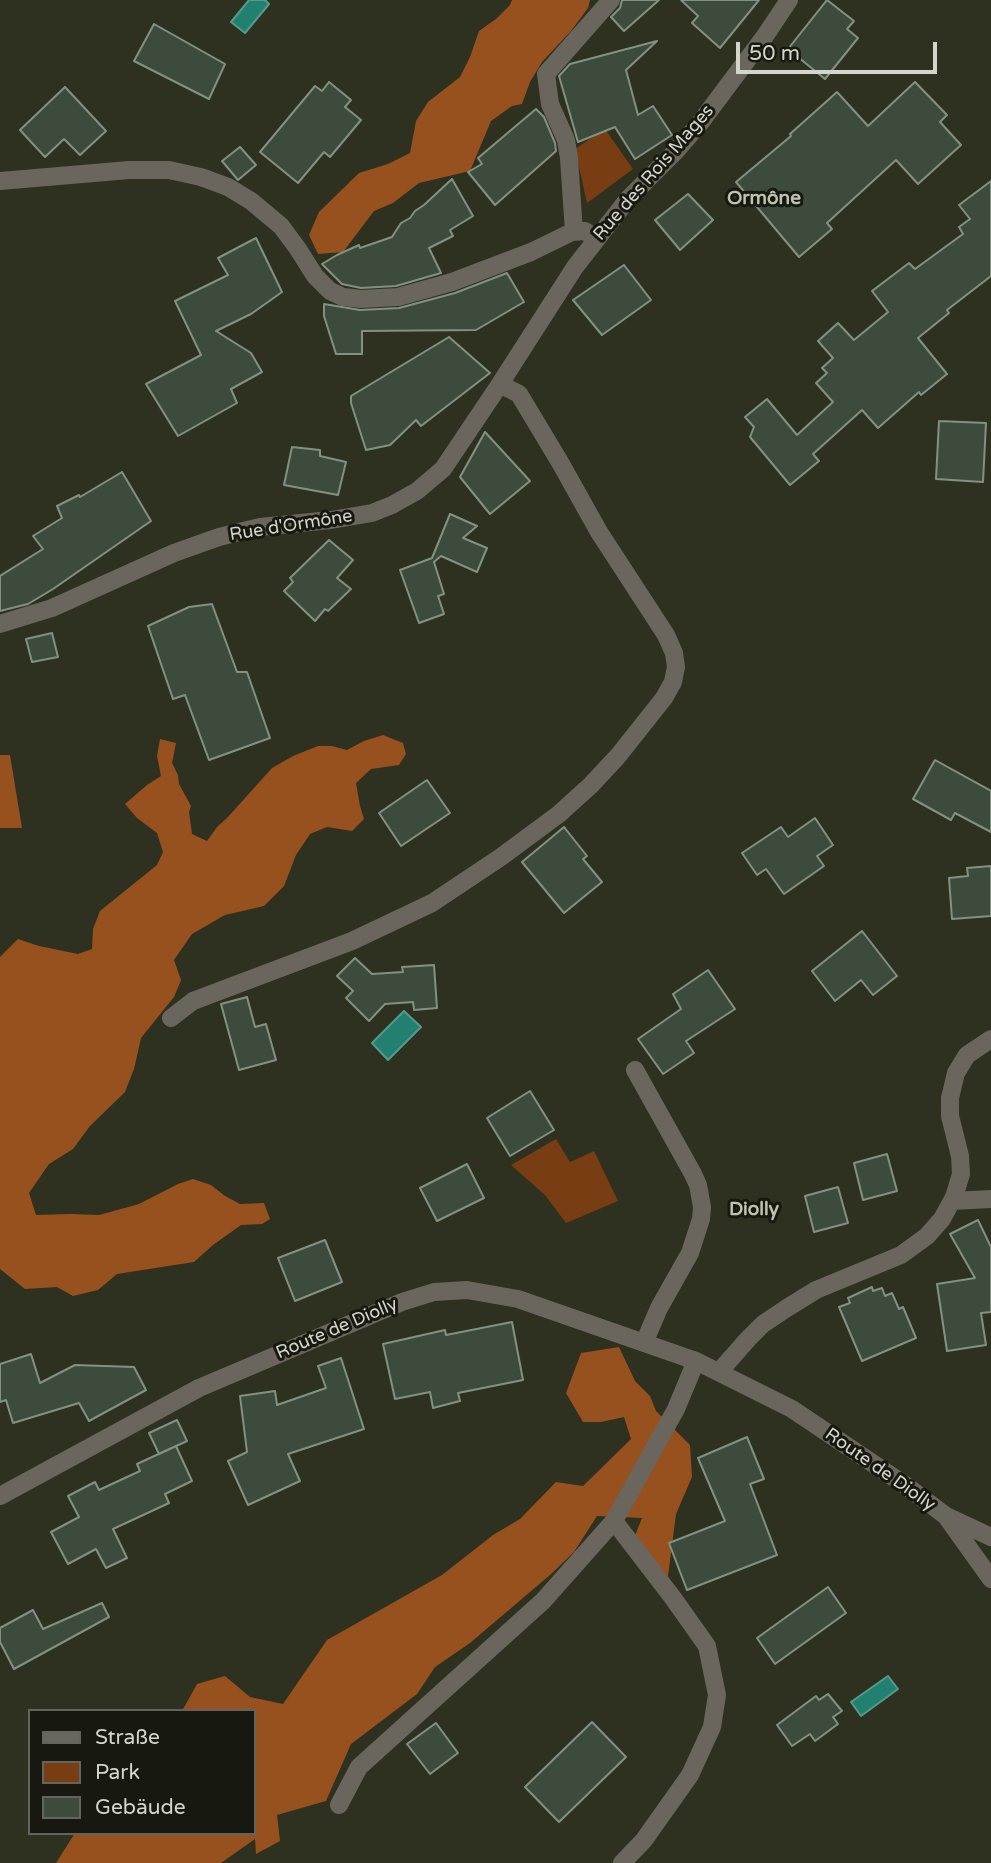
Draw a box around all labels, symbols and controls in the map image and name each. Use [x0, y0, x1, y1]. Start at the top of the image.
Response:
scale bar [739, 28, 940, 72]
text: 50 m [749, 41, 800, 66]
street label: Rue des Rois Mages [589, 101, 719, 245]
district label: Ormône [727, 188, 801, 210]
street label: Rue d'Ormône [228, 506, 354, 546]
district label: Diolly [729, 1199, 779, 1221]
street label: Route de Diolly [273, 1294, 401, 1364]
street label: Route de Diolly [821, 1424, 939, 1516]
legend [28, 1709, 256, 1835]
text: Straße [95, 1725, 160, 1750]
text: Park [95, 1760, 140, 1785]
text: Gebäude [95, 1795, 186, 1820]

